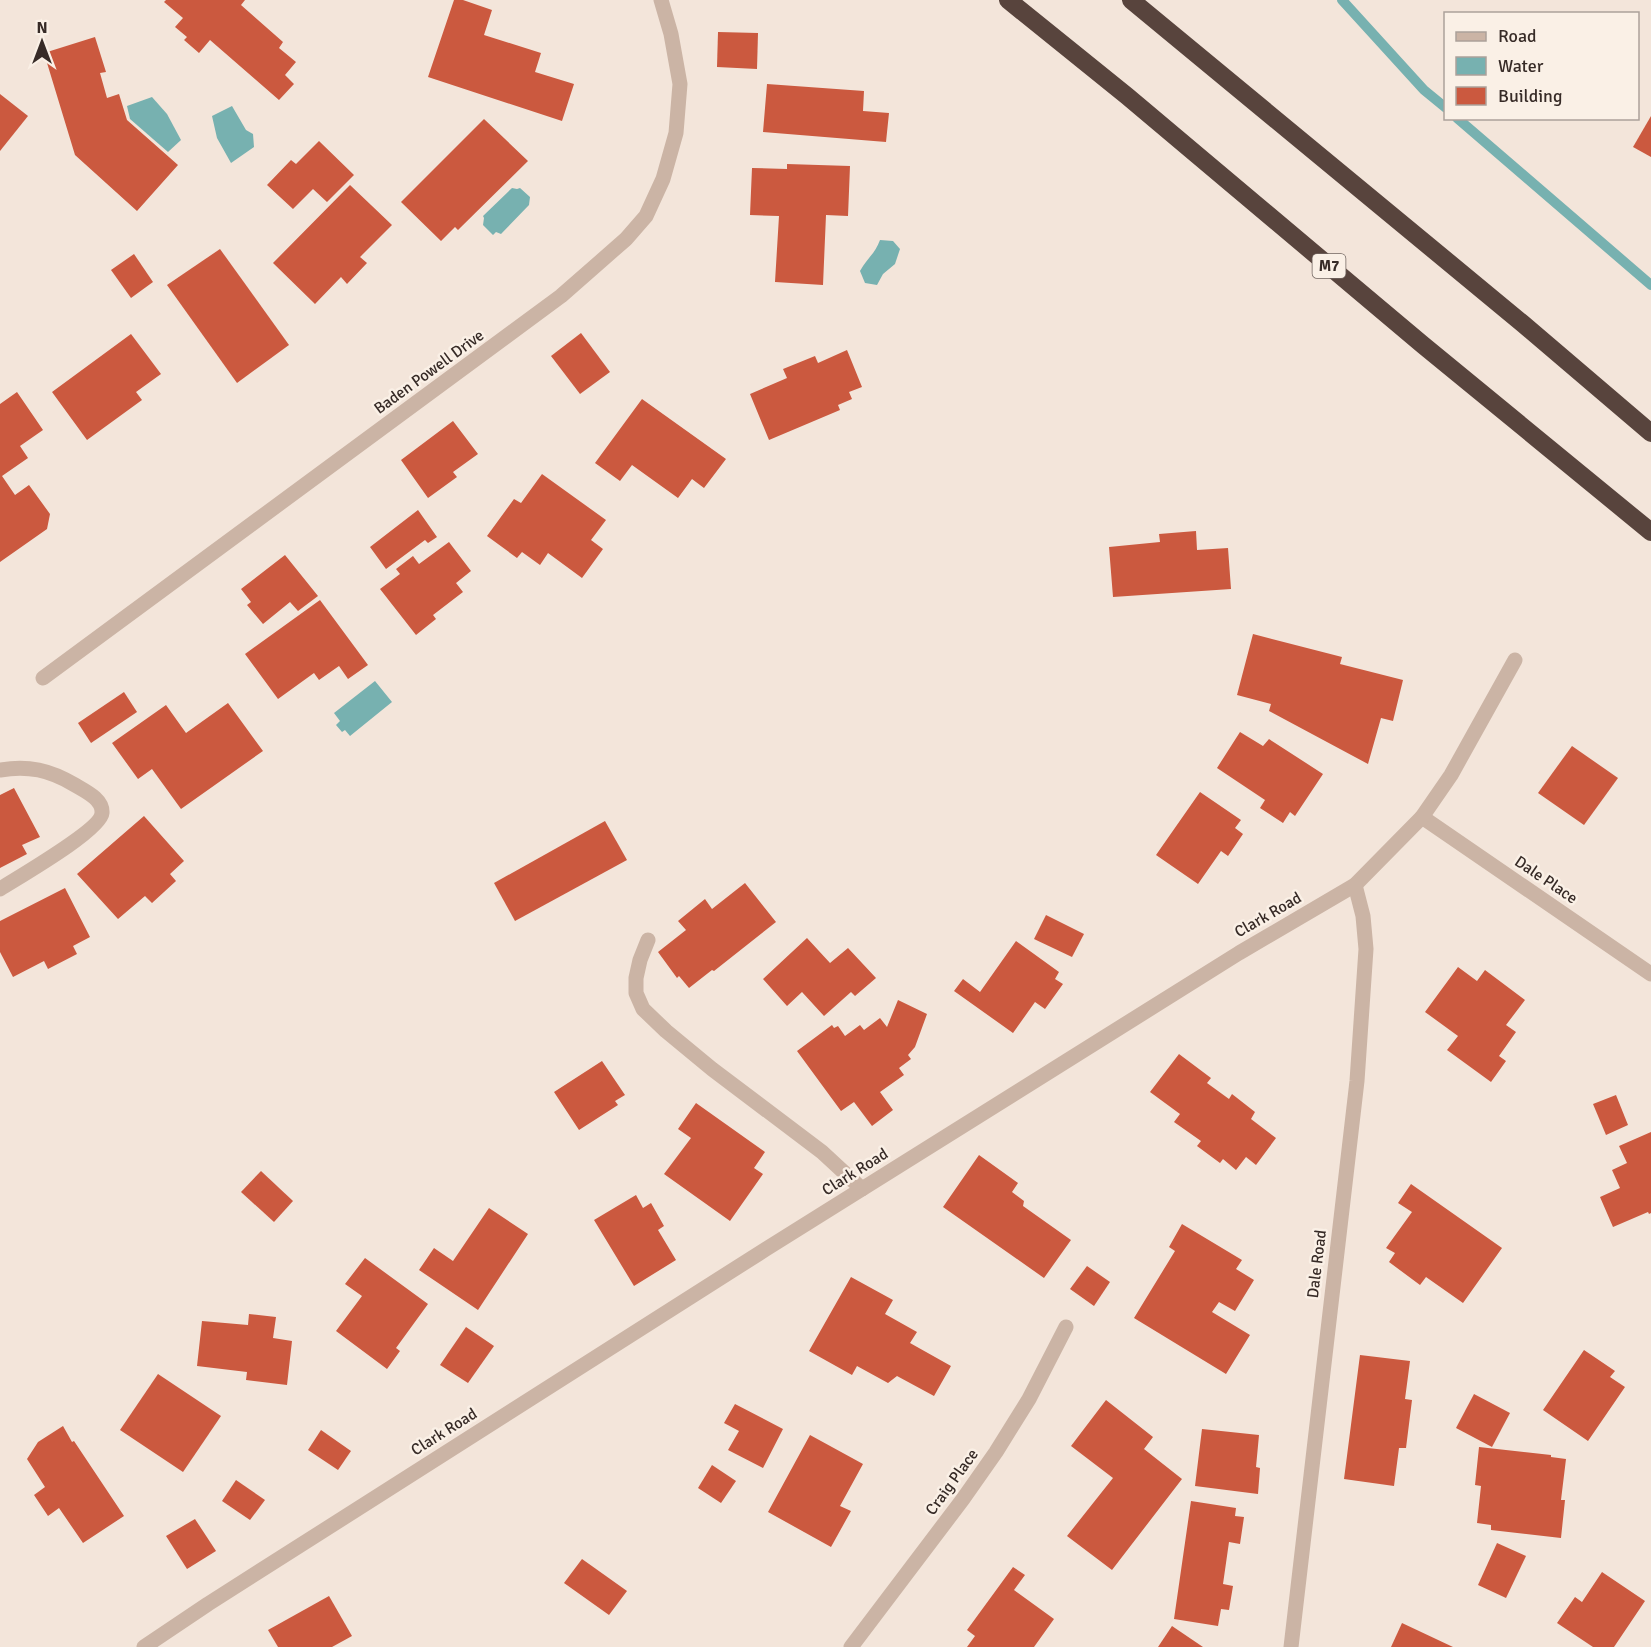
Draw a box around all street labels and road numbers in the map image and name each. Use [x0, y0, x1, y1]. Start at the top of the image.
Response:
road number: M7 [1312, 254, 1346, 278]
street label: Baden Powell Drive [370, 325, 488, 419]
street label: Dale Place [1511, 852, 1581, 908]
street label: Clark Road [1231, 888, 1305, 942]
street label: Clark Road [818, 1144, 892, 1200]
street label: Dale Road [1303, 1229, 1331, 1299]
street label: Clark Road [407, 1404, 481, 1460]
street label: Craig Place [921, 1445, 983, 1519]

